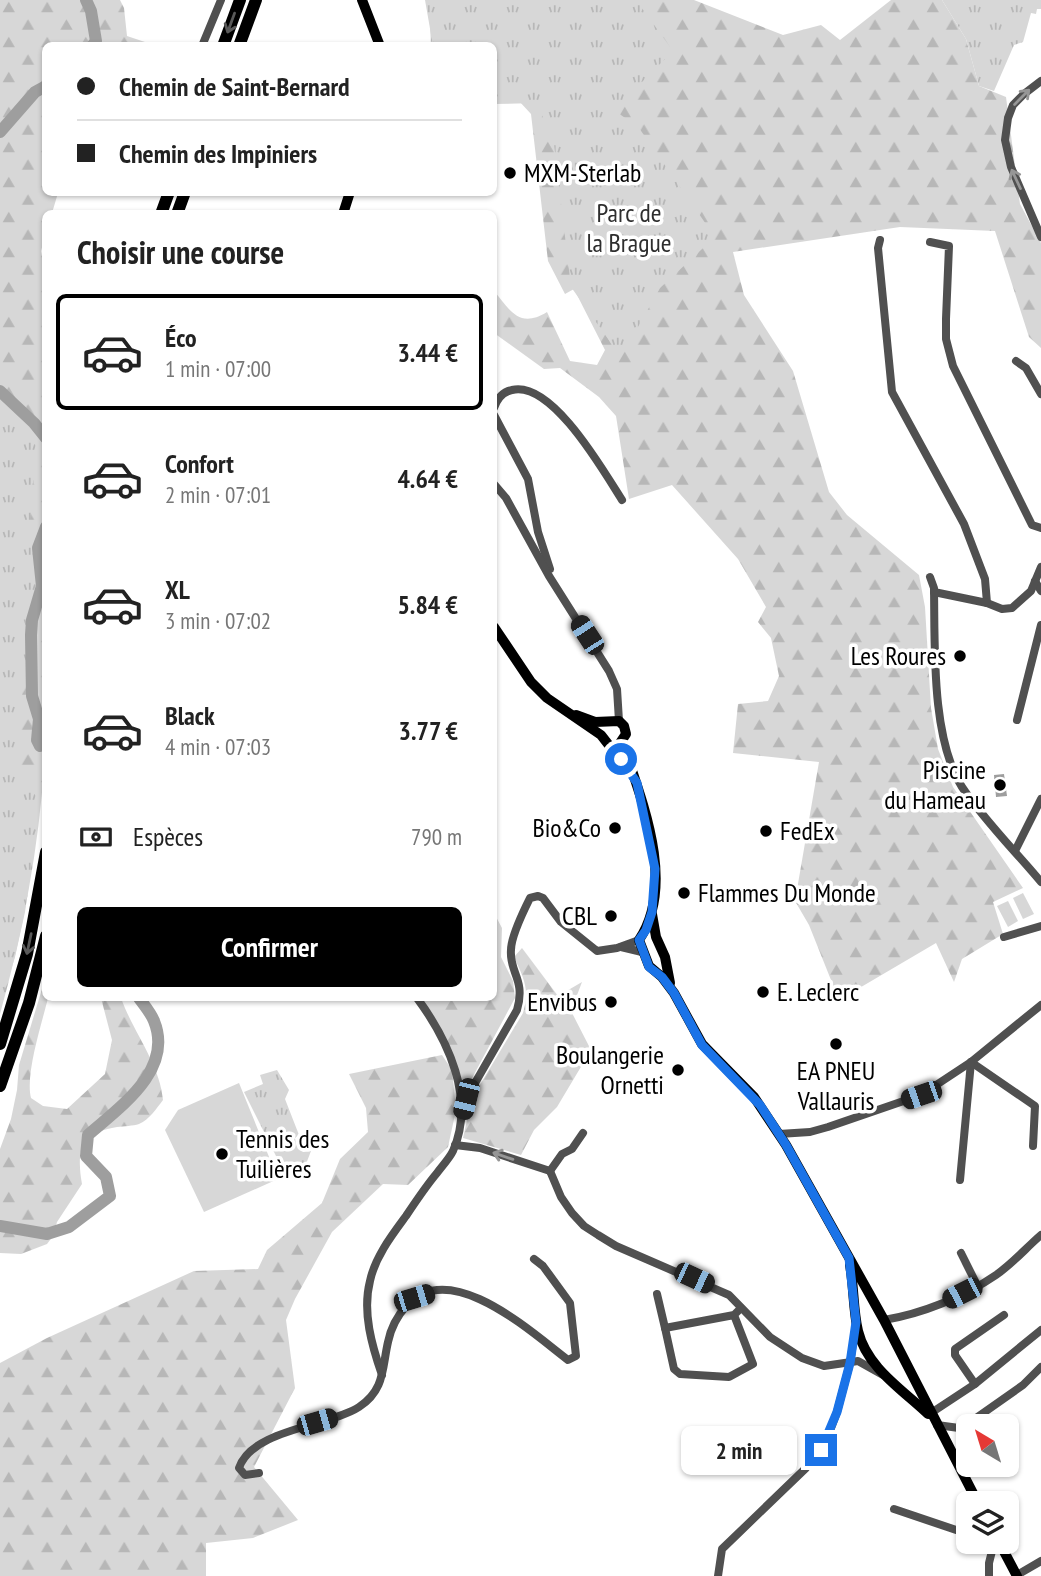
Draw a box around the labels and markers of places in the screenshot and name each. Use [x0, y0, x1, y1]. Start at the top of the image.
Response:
place label: MXM-Sterlab [524, 156, 641, 189]
marker: MXM-Sterlab [502, 165, 518, 181]
place label: Les Roures [851, 639, 946, 672]
marker: Les Roures [952, 648, 968, 664]
place label: Piscine du Hameau [884, 753, 986, 816]
marker: Piscine du Hameau [992, 777, 1008, 793]
place label: Bio&Co [532, 811, 601, 844]
place label: FedEx [780, 814, 835, 847]
marker: Bio&Co [607, 820, 623, 836]
marker: FedEx [758, 823, 774, 839]
place label: Flammes Du Monde [698, 876, 876, 909]
marker: Flammes Du Monde [676, 885, 692, 901]
place label: CBL [562, 899, 597, 932]
marker: CBL [603, 908, 619, 924]
place label: E. Leclerc [777, 975, 859, 1008]
marker: E. Leclerc [755, 984, 771, 1000]
place label: Envibus [527, 985, 597, 1018]
marker: Envibus [603, 994, 619, 1010]
marker: EA PNEU Vallauris [828, 1036, 844, 1052]
place label: Boulangerie Ornetti [556, 1038, 664, 1101]
place label: EA PNEU Vallauris [797, 1054, 875, 1117]
marker: Boulangerie Ornetti [670, 1062, 686, 1078]
place label: Tennis des Tuilières [236, 1122, 329, 1185]
marker: Tennis des Tuilières [214, 1146, 230, 1162]

